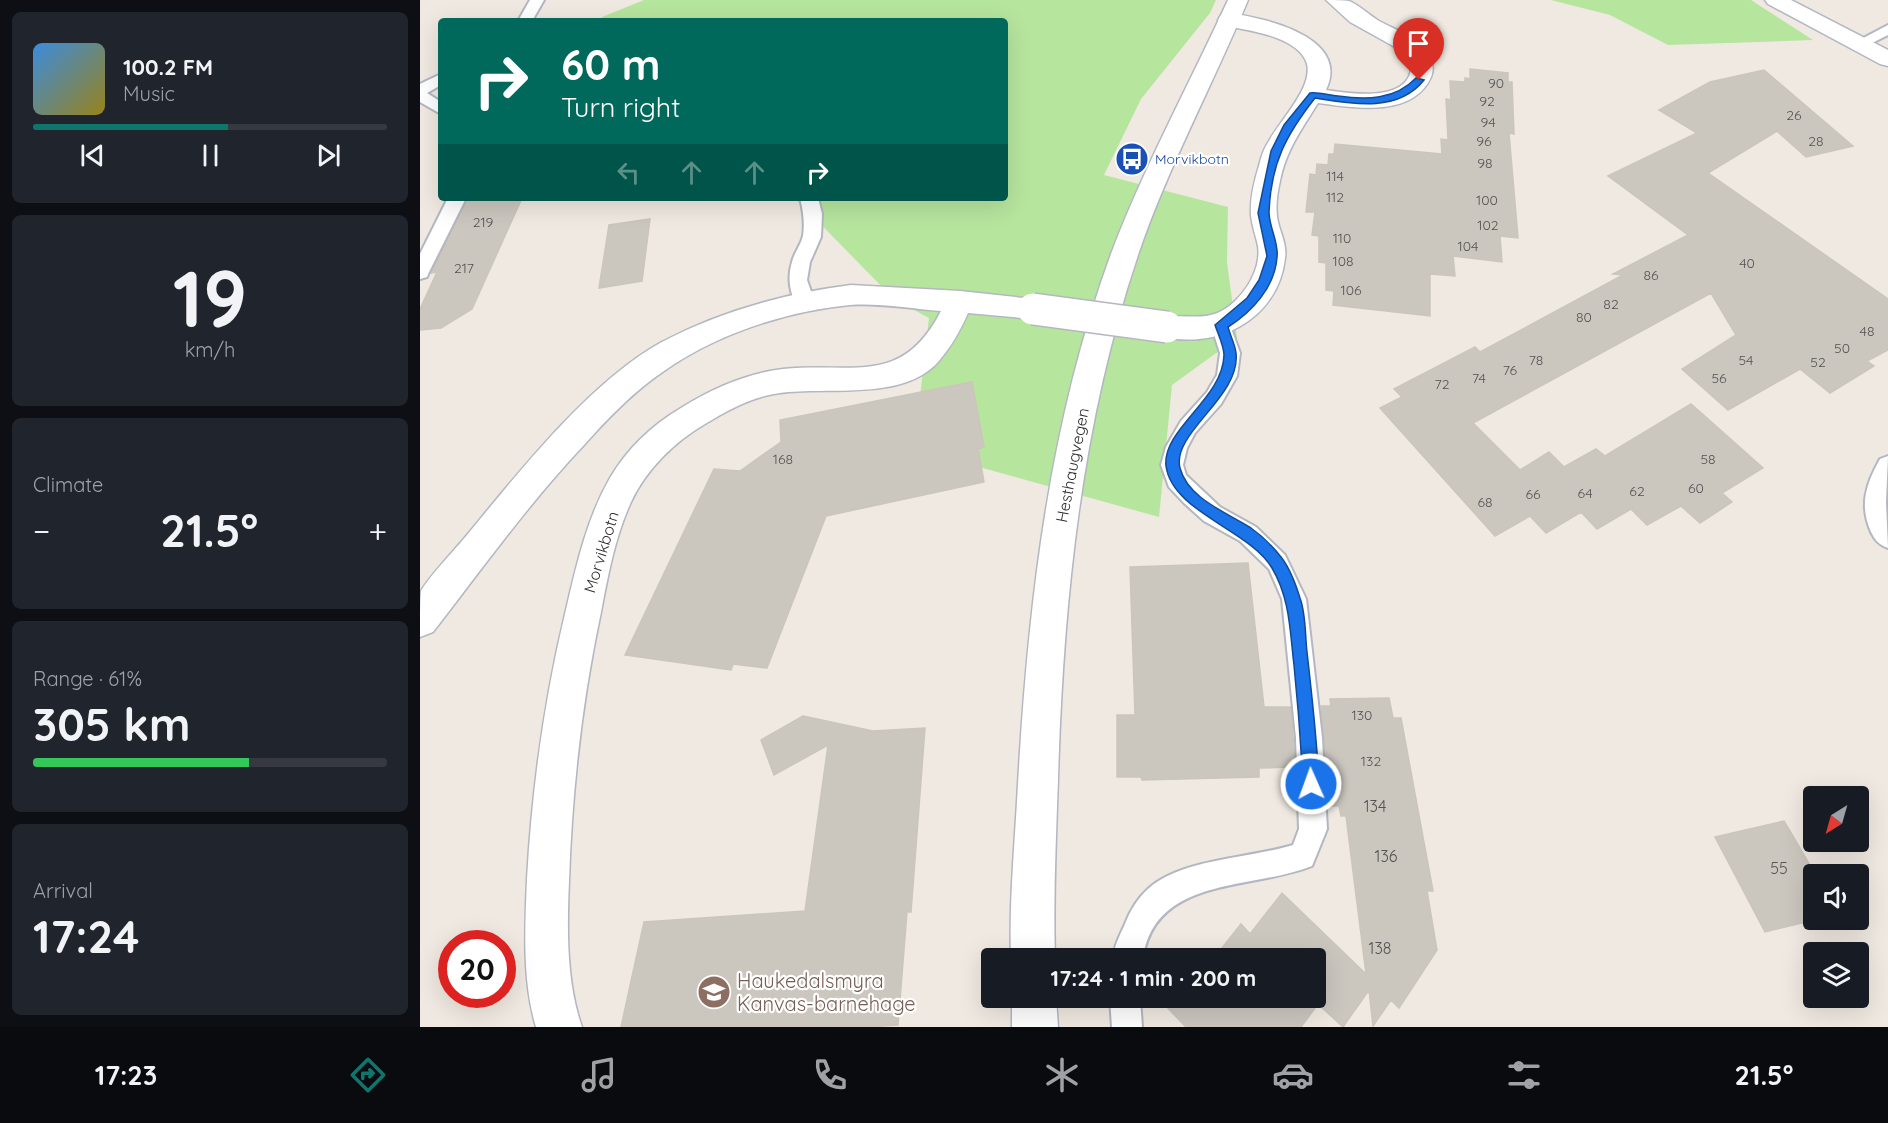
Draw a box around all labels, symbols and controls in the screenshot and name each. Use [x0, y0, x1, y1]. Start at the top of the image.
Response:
pin [1393, 18, 1444, 80]
icon: arrive [1402, 27, 1435, 60]
text: 60 m [561, 38, 661, 91]
icon: right [462, 42, 540, 120]
text: 100.2 FM [123, 53, 213, 81]
house number: 90 [1488, 74, 1504, 92]
text: Music [123, 81, 175, 106]
text: Turn right [561, 90, 680, 124]
house number: 92 [1479, 92, 1495, 110]
house number: 26 [1786, 106, 1802, 124]
house number: 94 [1480, 113, 1496, 131]
house number: 96 [1476, 132, 1492, 150]
house number: 28 [1808, 132, 1824, 150]
icon: previous [76, 139, 109, 172]
icon: pause [194, 139, 227, 172]
icon: next [312, 139, 345, 172]
bus stop icon: Morvikbotn [1114, 141, 1150, 177]
place label: Morvikbotn [1155, 150, 1229, 168]
house number: 98 [1477, 154, 1493, 172]
icon: left [612, 156, 645, 189]
icon: ahead [675, 156, 708, 189]
icon: ahead [738, 156, 771, 189]
icon: right [801, 156, 834, 189]
house number: 114 [1326, 167, 1344, 185]
house number: 112 [1326, 188, 1344, 206]
house number: 100 [1476, 191, 1498, 209]
house number: 219 [473, 213, 494, 231]
house number: 102 [1477, 216, 1499, 234]
house number: 110 [1333, 229, 1351, 247]
house number: 104 [1458, 237, 1478, 255]
text: 19 [173, 249, 247, 347]
house number: 108 [1332, 252, 1354, 270]
house number: 40 [1739, 254, 1755, 272]
house number: 217 [454, 259, 474, 277]
house number: 86 [1643, 266, 1659, 284]
house number: 106 [1340, 281, 1362, 299]
house number: 82 [1603, 295, 1619, 313]
house number: 80 [1576, 308, 1592, 326]
house number: 48 [1860, 322, 1874, 340]
text: km/h [185, 337, 235, 362]
house number: 50 [1834, 339, 1850, 357]
house number: 78 [1529, 351, 1543, 369]
house number: 54 [1738, 351, 1754, 369]
house number: 52 [1810, 353, 1826, 371]
house number: 76 [1503, 361, 1518, 379]
house number: 74 [1472, 369, 1486, 387]
house number: 56 [1711, 369, 1727, 387]
house number: 72 [1435, 375, 1450, 393]
street label: Hesthaugvegen [1051, 406, 1093, 524]
house number: 168 [773, 450, 793, 468]
house number: 58 [1700, 450, 1716, 468]
text: Climate [33, 472, 103, 497]
house number: 60 [1688, 479, 1704, 497]
house number: 62 [1629, 482, 1645, 500]
house number: 64 [1577, 484, 1593, 502]
house number: 66 [1525, 485, 1541, 503]
house number: 68 [1477, 493, 1493, 511]
text: 21.5° [160, 502, 258, 558]
street label: Morvikbotn [579, 509, 623, 595]
text: − [33, 510, 50, 551]
text: + [368, 510, 387, 551]
text: Range · 61% [33, 666, 142, 691]
text: 305 km [33, 696, 190, 752]
house number: 130 [1352, 706, 1372, 724]
position arrow [1279, 752, 1343, 816]
house number: 132 [1361, 752, 1381, 770]
north arrow [1803, 786, 1869, 852]
map controls [1803, 786, 1869, 1008]
house number: 134 [1364, 796, 1386, 816]
house number: 136 [1375, 846, 1398, 866]
house number: 55 [1770, 858, 1788, 878]
button: sound [1803, 864, 1869, 930]
text: Arrival [33, 878, 93, 903]
text: 17:24 [33, 908, 140, 964]
speed limit sign: 20 [438, 930, 516, 1008]
house number: 138 [1369, 938, 1391, 958]
button: layers [1803, 942, 1869, 1008]
text: 17:24 · 1 min · 200 m [1051, 964, 1256, 992]
place label: Haukedalsmyra Kanvas-barnehage [737, 968, 916, 1016]
school or university icon: Haukedalsmyra Kanvas-barnehage [696, 974, 732, 1010]
icon: directions [347, 1054, 389, 1096]
icon: music [578, 1054, 620, 1096]
icon: phone [809, 1054, 851, 1096]
icon: climate [1041, 1054, 1083, 1096]
icon: car [1272, 1054, 1314, 1096]
icon: filters [1503, 1054, 1545, 1096]
text: 17:23 [95, 1058, 157, 1092]
text: 21.5° [1735, 1058, 1793, 1092]

